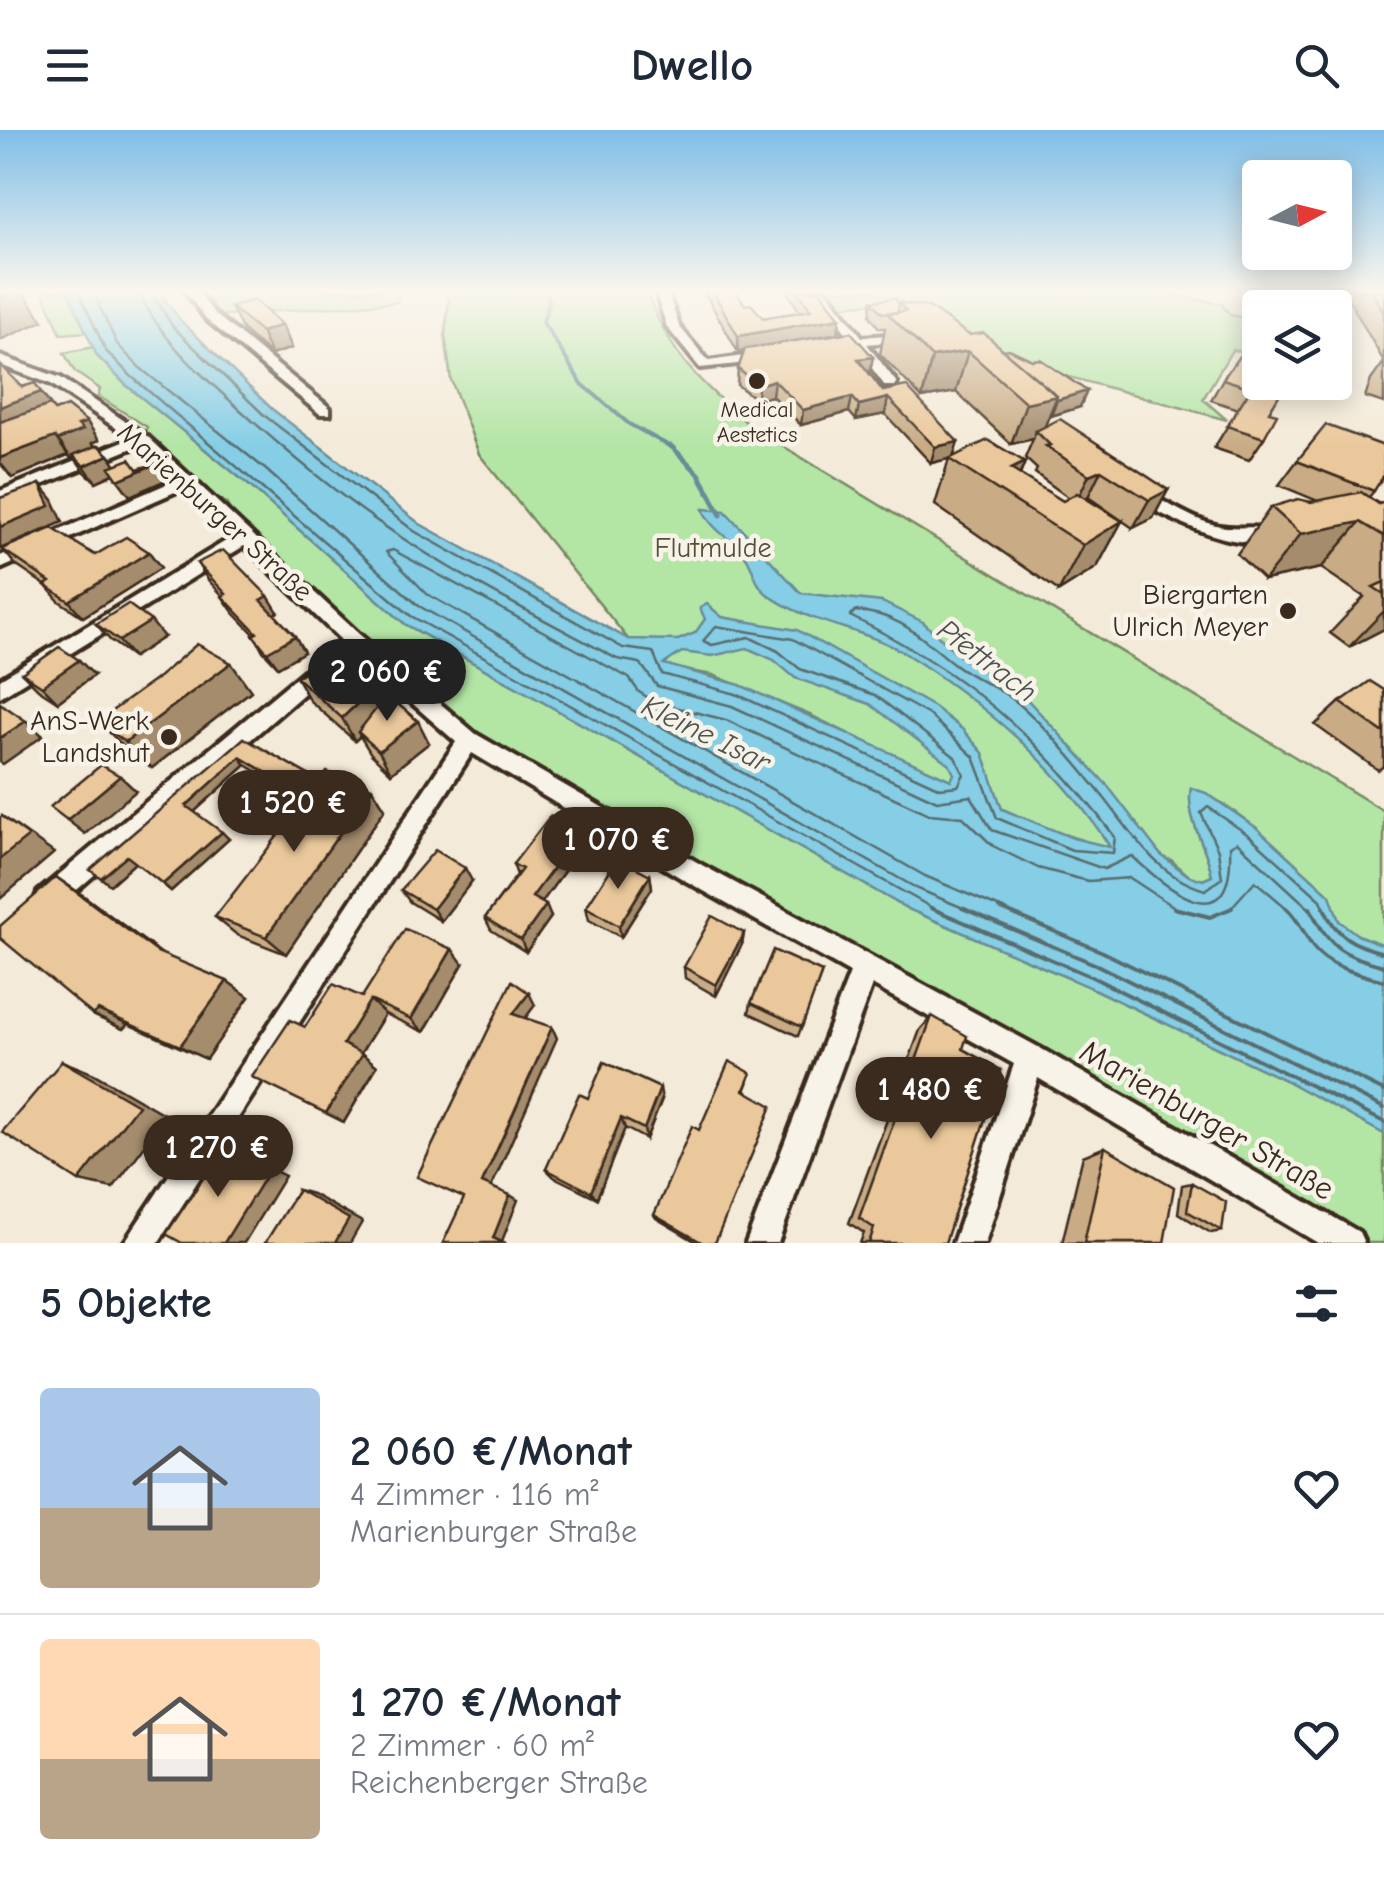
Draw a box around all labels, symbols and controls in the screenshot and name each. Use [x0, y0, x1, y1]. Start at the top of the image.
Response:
icon: menu [40, 38, 95, 93]
icon: search [1289, 38, 1344, 93]
text: Dwello [631, 39, 753, 91]
north arrow [1242, 160, 1352, 270]
map controls [1242, 160, 1352, 400]
button: layers [1242, 290, 1352, 400]
marker: Medical Aestetics [746, 370, 768, 392]
place label: Medical Aestetics [717, 397, 797, 448]
street label: Marienburger Straße [111, 416, 319, 608]
park label: Flutmulde [654, 532, 772, 564]
place label: Biergarten Ulrich Meyer [1112, 579, 1268, 643]
marker: Biergarten Ulrich Meyer [1277, 600, 1299, 622]
water label: Pfettrach [930, 612, 1044, 710]
pin: 2 060 € [295, 639, 479, 724]
text: 2 060 € [330, 653, 444, 690]
water label: Kleine Isar [636, 688, 777, 781]
place label: AnS-Werk Landshut [30, 705, 150, 769]
marker: AnS-Werk Landshut [158, 726, 180, 748]
pin: 1 520 € [202, 770, 386, 855]
text: 1 520 € [240, 784, 348, 821]
pin: 1 070 € [526, 807, 710, 892]
text: 1 070 € [564, 821, 672, 858]
street label: Marienburger Straße [1074, 1032, 1340, 1208]
pin: 1 480 € [839, 1057, 1023, 1142]
text: 1 480 € [877, 1071, 985, 1108]
pin: 1 270 € [126, 1115, 310, 1200]
text: 1 270 € [165, 1129, 271, 1166]
icon: filters [1289, 1276, 1344, 1331]
text: 5 Objekte [40, 1279, 212, 1328]
text: 2 060 €/Monat [350, 1427, 632, 1476]
icon: home [120, 1428, 240, 1548]
icon: heart [1289, 1461, 1344, 1516]
text: 4 Zimmer · 116 m² [350, 1476, 599, 1513]
text: Marienburger Straße [350, 1513, 637, 1550]
text: 1 270 €/Monat [350, 1678, 621, 1727]
icon: home [120, 1679, 240, 1799]
icon: heart [1289, 1712, 1344, 1767]
text: 2 Zimmer · 60 m² [350, 1727, 594, 1764]
text: Reichenberger Straße [350, 1764, 648, 1801]

